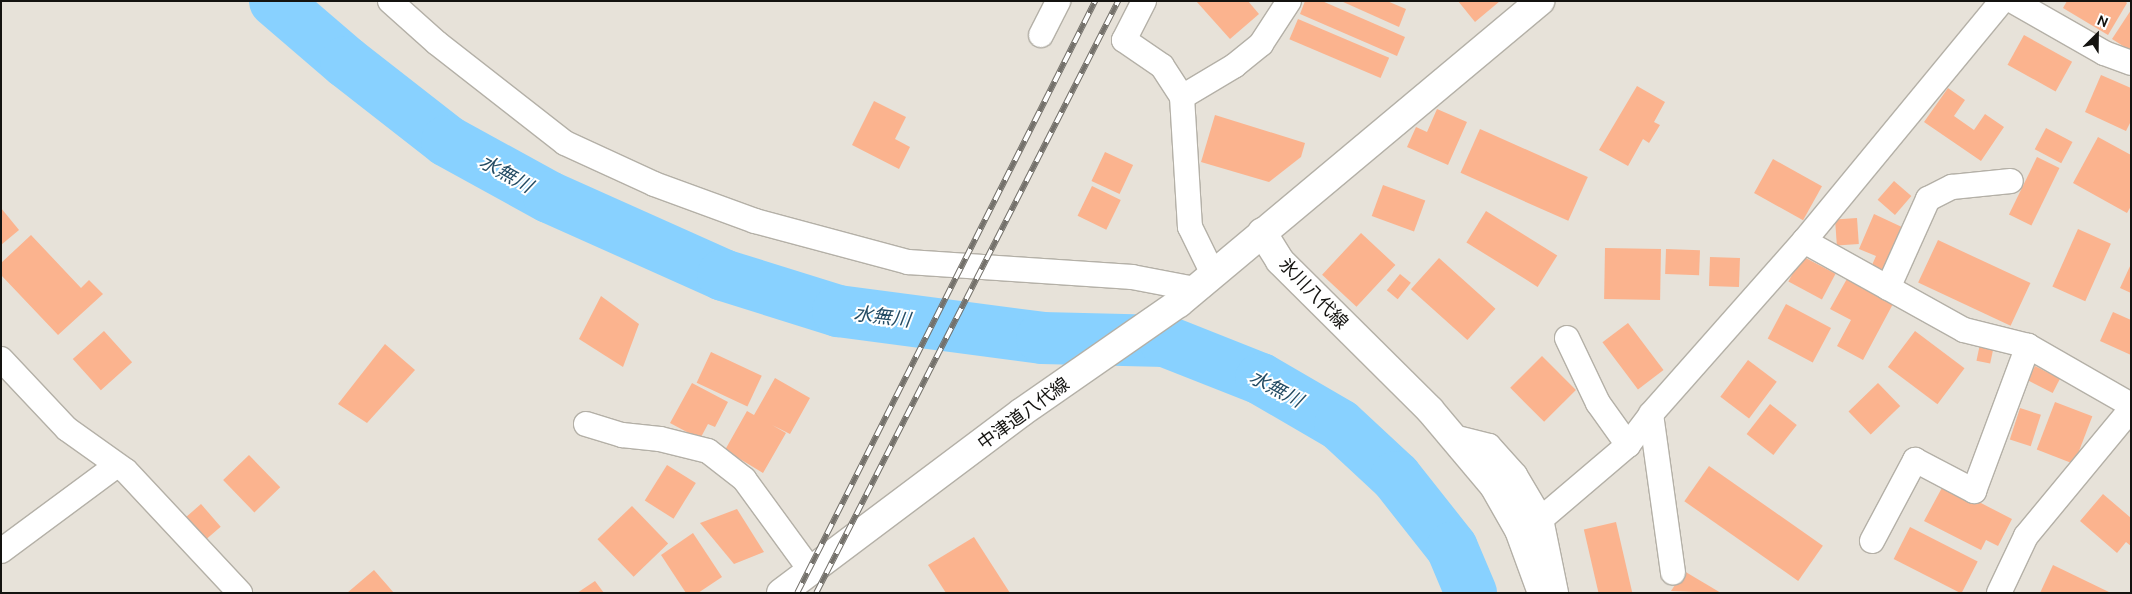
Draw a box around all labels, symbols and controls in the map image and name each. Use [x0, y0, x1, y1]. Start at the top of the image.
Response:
north arrow [2072, 10, 2122, 60]
text: N [2095, 12, 2111, 31]
water label: 水無川 [476, 150, 536, 198]
street label: 氷川八代線 [1275, 253, 1353, 333]
water label: 水無川 [852, 302, 912, 332]
water label: 水無川 [1245, 366, 1307, 412]
street label: 中津道八代線 [973, 373, 1073, 453]

